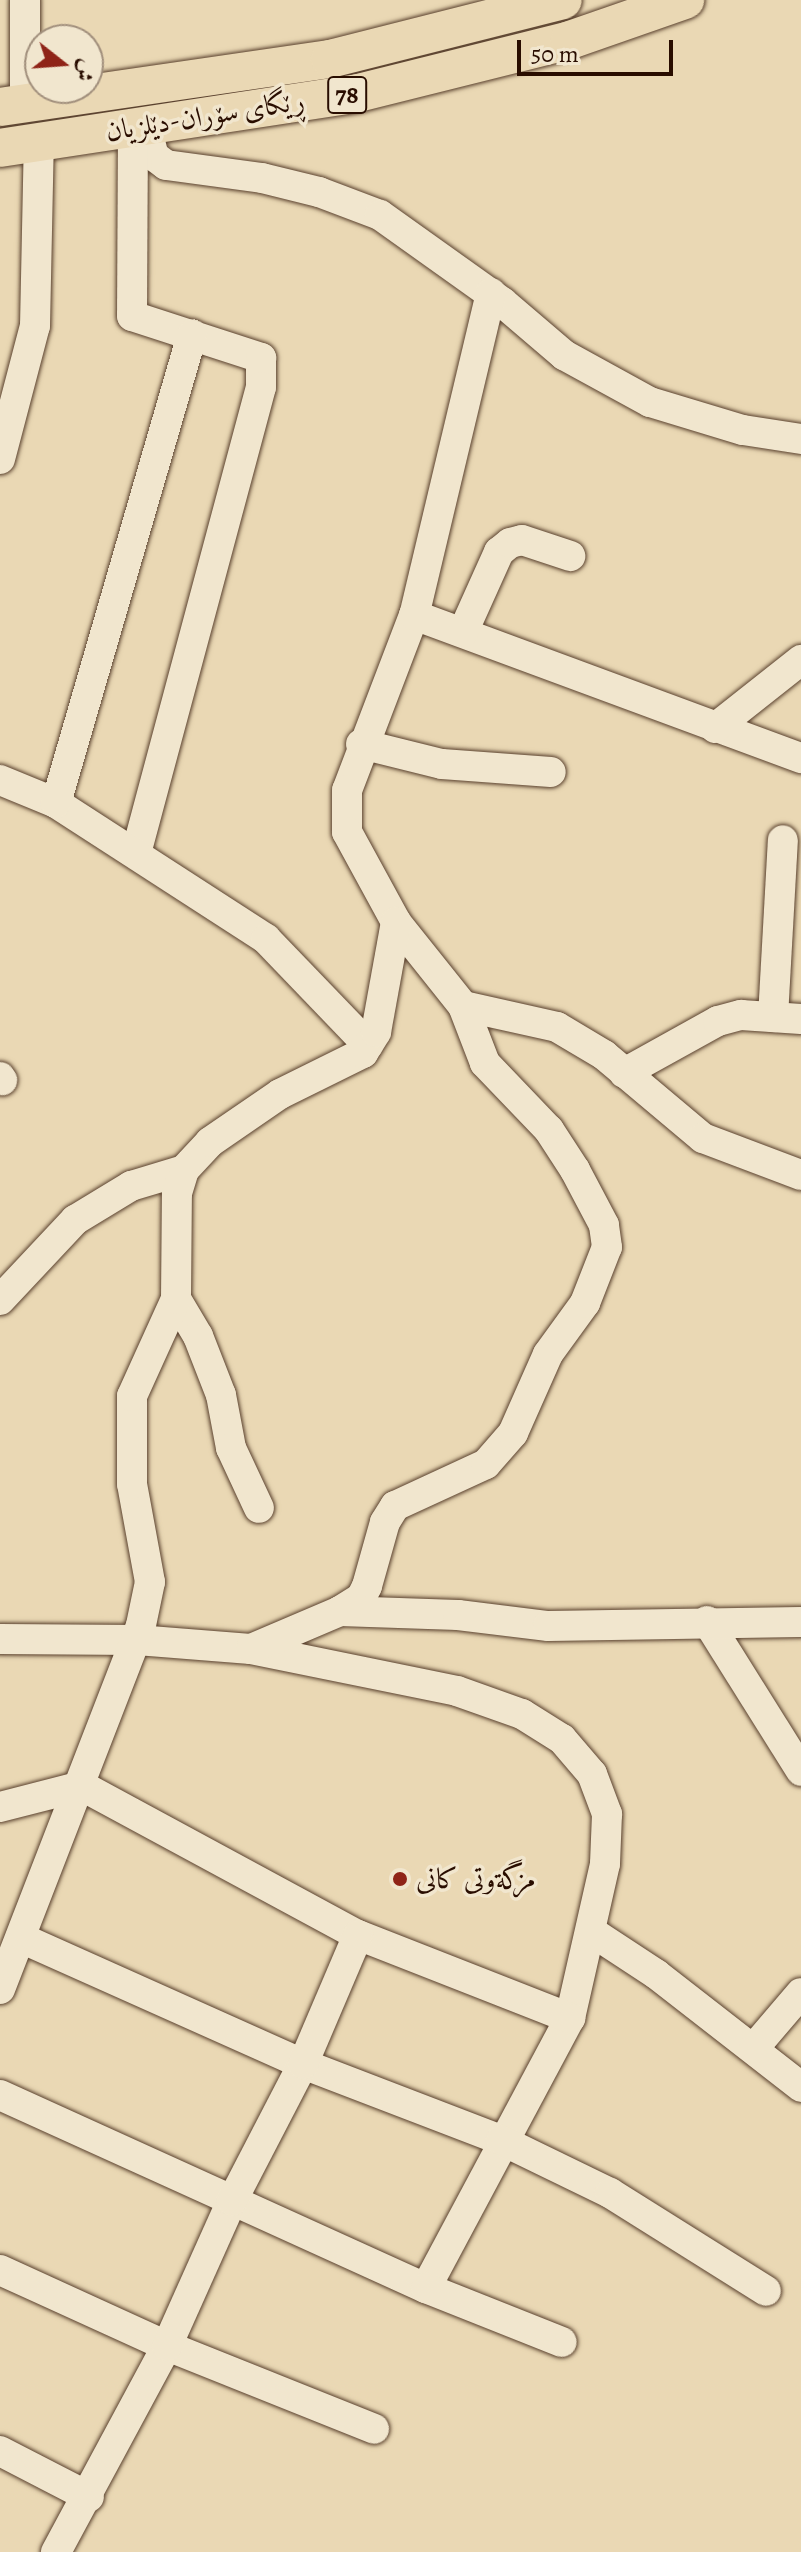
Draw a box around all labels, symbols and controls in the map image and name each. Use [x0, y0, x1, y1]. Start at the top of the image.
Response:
north arrow [24, 24, 104, 104]
scale bar [521, 24, 677, 74]
text: 50 m [531, 38, 579, 70]
text: ش [68, 56, 103, 85]
road number: 78 [327, 73, 367, 117]
street label: ڕێگای سۆران-دێلزیان [103, 84, 307, 148]
place label: مزگةوتی کانی [416, 1862, 536, 1896]
marker: مزگةوتی کانی [391, 1870, 409, 1888]

